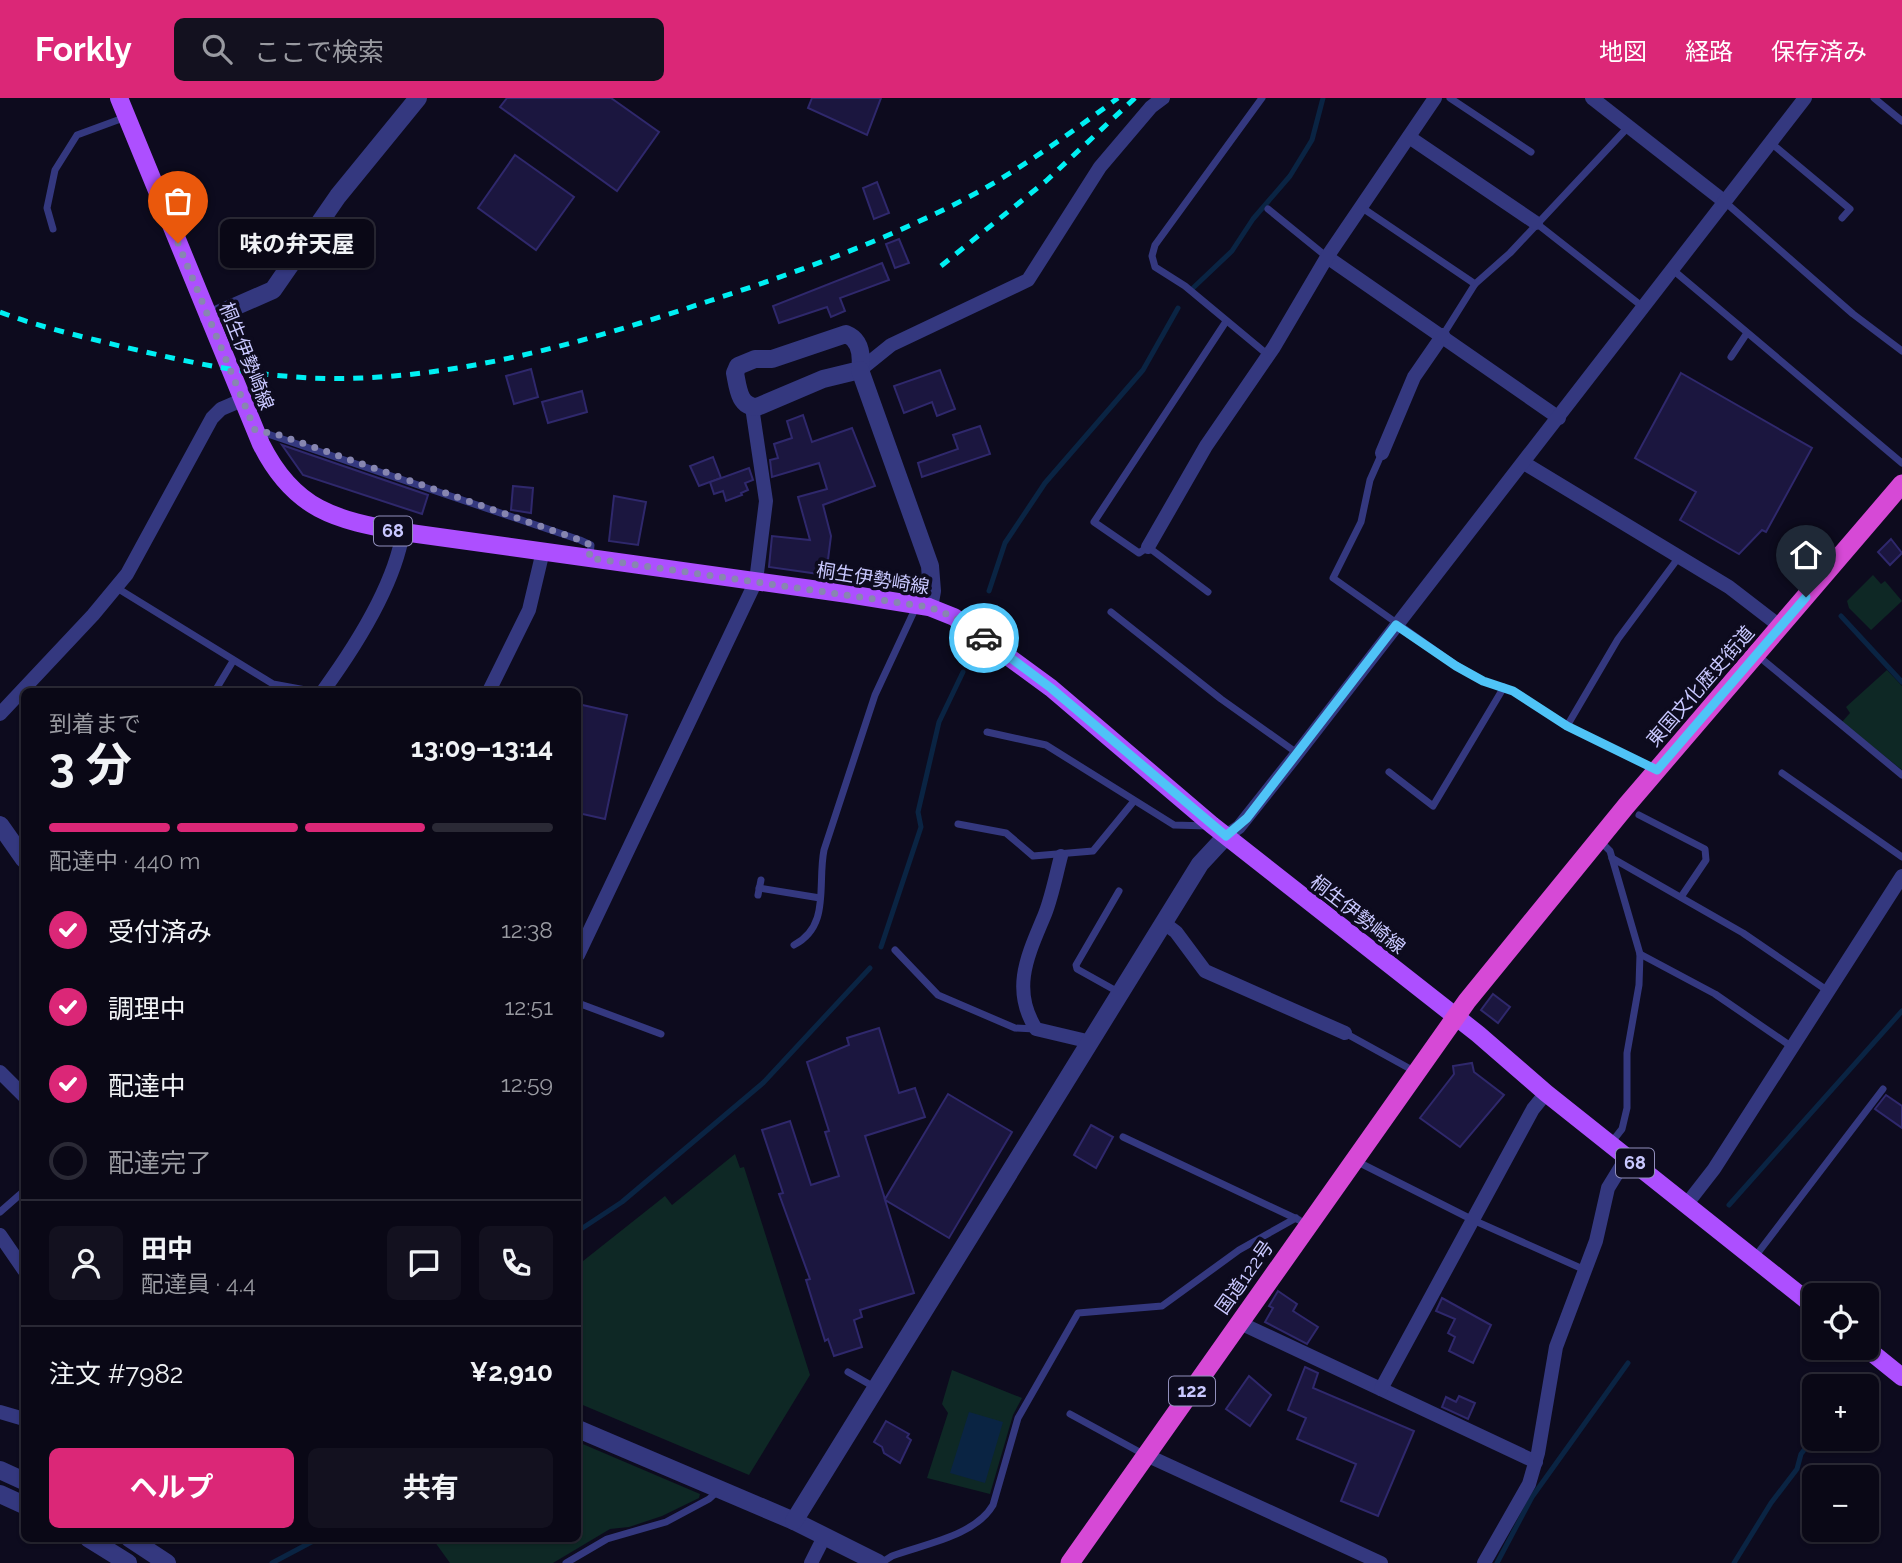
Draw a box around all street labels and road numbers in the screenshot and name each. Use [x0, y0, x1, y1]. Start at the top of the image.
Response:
street label: 桐生伊勢崎線 [215, 299, 279, 413]
road number: 68 [374, 516, 412, 545]
street label: 桐生伊勢崎線 [815, 558, 931, 598]
street label: 東国文化歴史街道 [1642, 621, 1758, 751]
street label: 桐生伊勢崎線 [1306, 870, 1410, 958]
road number: 68 [1616, 1148, 1654, 1178]
street label: 国道122号 [1211, 1236, 1277, 1318]
road number: 122 [1169, 1376, 1215, 1406]

